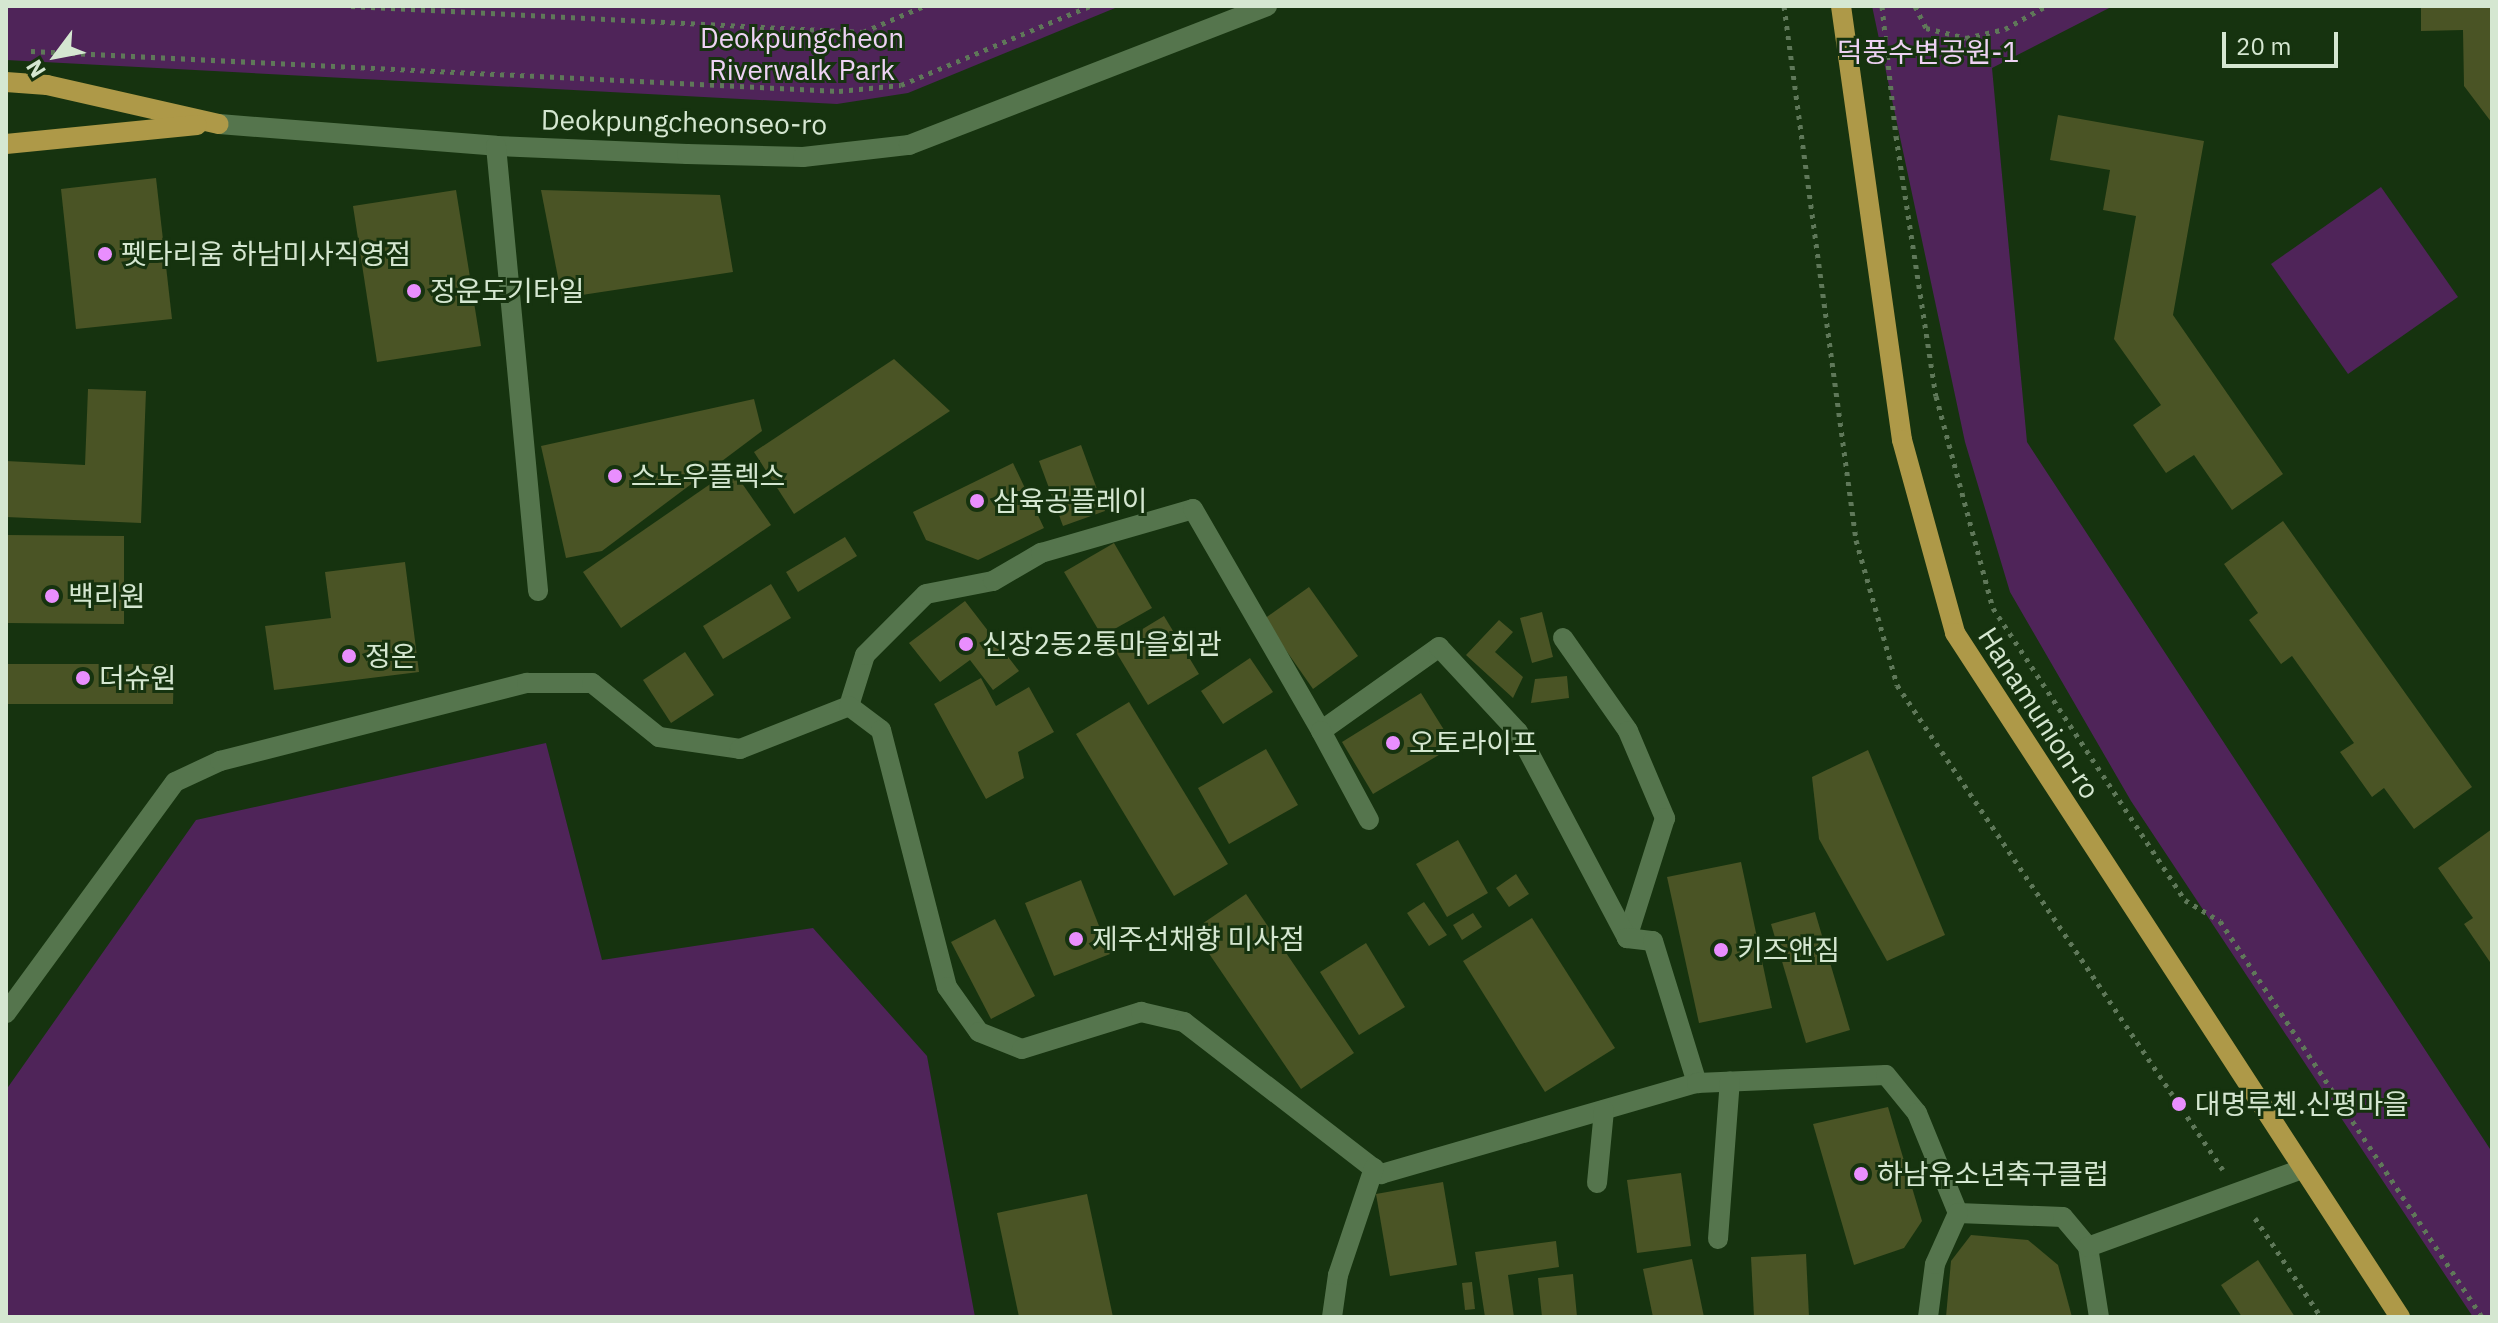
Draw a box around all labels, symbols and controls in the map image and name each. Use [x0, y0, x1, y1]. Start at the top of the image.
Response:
north arrow [16, 16, 96, 96]
scale bar [2226, 16, 2342, 66]
park label: Deokpungcheon Riverwalk Park [700, 21, 904, 87]
text: 20 m [2236, 30, 2291, 62]
park label: 덕풍수변공원-1 [1837, 35, 2019, 69]
text: N [19, 55, 52, 83]
street label: Deokpungcheonseo-ro [541, 103, 827, 141]
place label: 펫타리움 하남미사직영점 [121, 237, 411, 271]
marker: 펫타리움 하남미사직영점 [96, 245, 114, 263]
place label: 정운도기타일 [430, 274, 585, 308]
marker: 정운도기타일 [405, 282, 423, 300]
place label: 스노우플렉스 [631, 459, 786, 493]
marker: 스노우플렉스 [606, 467, 624, 485]
place label: 삼육공플레이 [993, 484, 1148, 518]
marker: 삼육공플레이 [968, 492, 986, 510]
place label: 백리원 [68, 579, 145, 613]
marker: 백리원 [43, 587, 61, 605]
street label: Hanamunion-ro [1971, 621, 2107, 805]
place label: 신장2동2통마을회관 [982, 627, 1222, 661]
marker: 신장2동2통마을회관 [957, 635, 975, 653]
place label: 정온 [365, 639, 417, 673]
marker: 정온 [340, 647, 358, 665]
place label: 더슈원 [99, 661, 176, 695]
marker: 더슈원 [74, 669, 92, 687]
place label: 오토라이프 [1409, 726, 1538, 760]
marker: 오토라이프 [1384, 734, 1402, 752]
place label: 제주선채향 미사점 [1092, 922, 1305, 956]
marker: 제주선채향 미사점 [1067, 930, 1085, 948]
place label: 키즈앤짐 [1737, 933, 1840, 967]
marker: 키즈앤짐 [1712, 941, 1730, 959]
place label: 대명루첸.신평마을 [2195, 1087, 2409, 1121]
marker: 대명루첸.신평마을 [2170, 1095, 2188, 1113]
place label: 하남유소년축구클럽 [1877, 1157, 2109, 1191]
marker: 하남유소년축구클럽 [1852, 1165, 1870, 1183]

